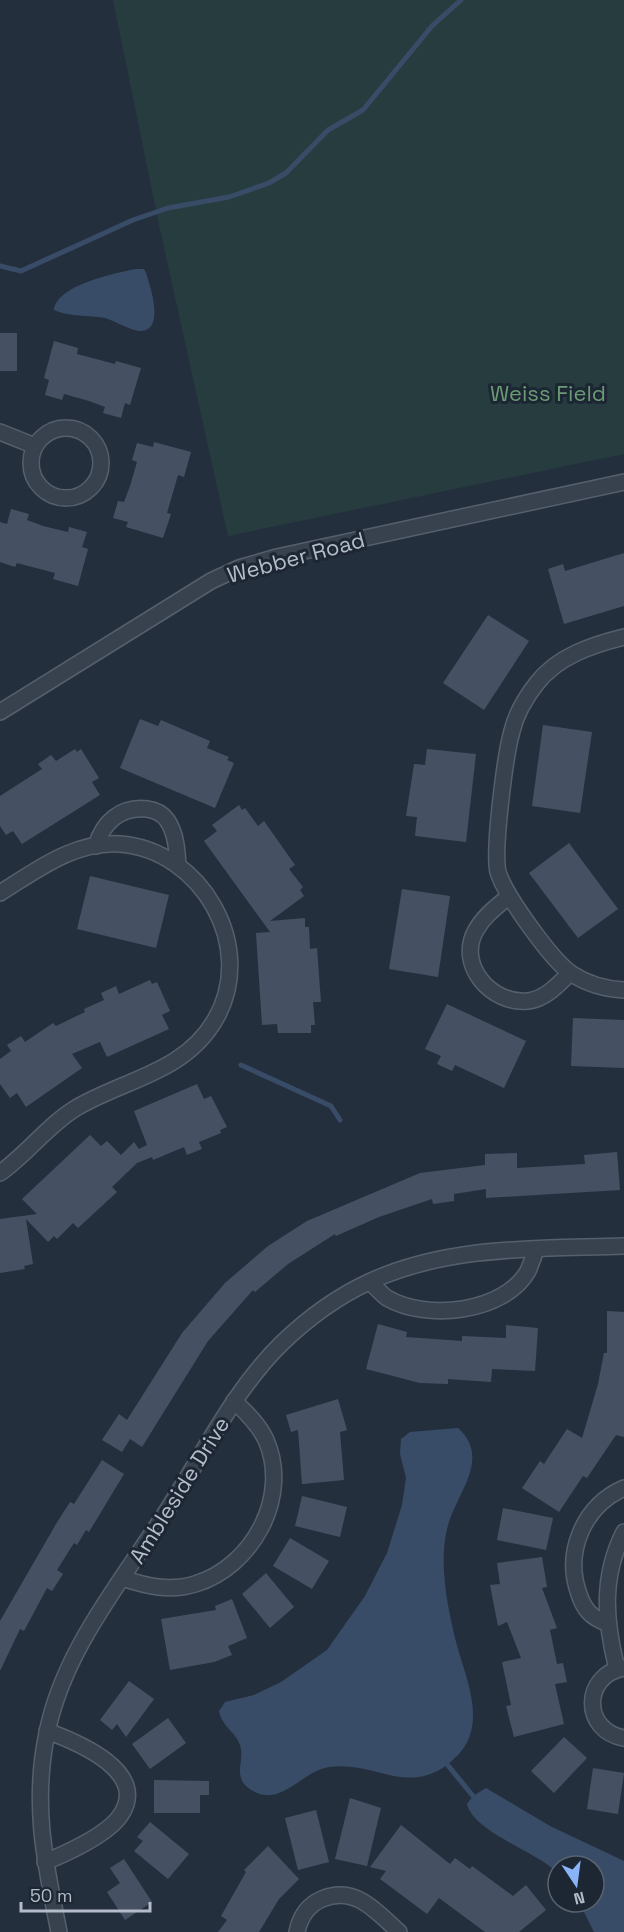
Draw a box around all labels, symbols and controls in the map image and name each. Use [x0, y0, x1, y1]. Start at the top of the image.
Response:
park label: Weiss Field [490, 379, 606, 407]
street label: Webber Road [224, 525, 368, 589]
street label: Ambleside Drive [123, 1411, 235, 1569]
north arrow [546, 1854, 606, 1914]
scale bar [21, 1875, 150, 1913]
text: 50 m [30, 1884, 72, 1907]
text: N [572, 1887, 587, 1910]

